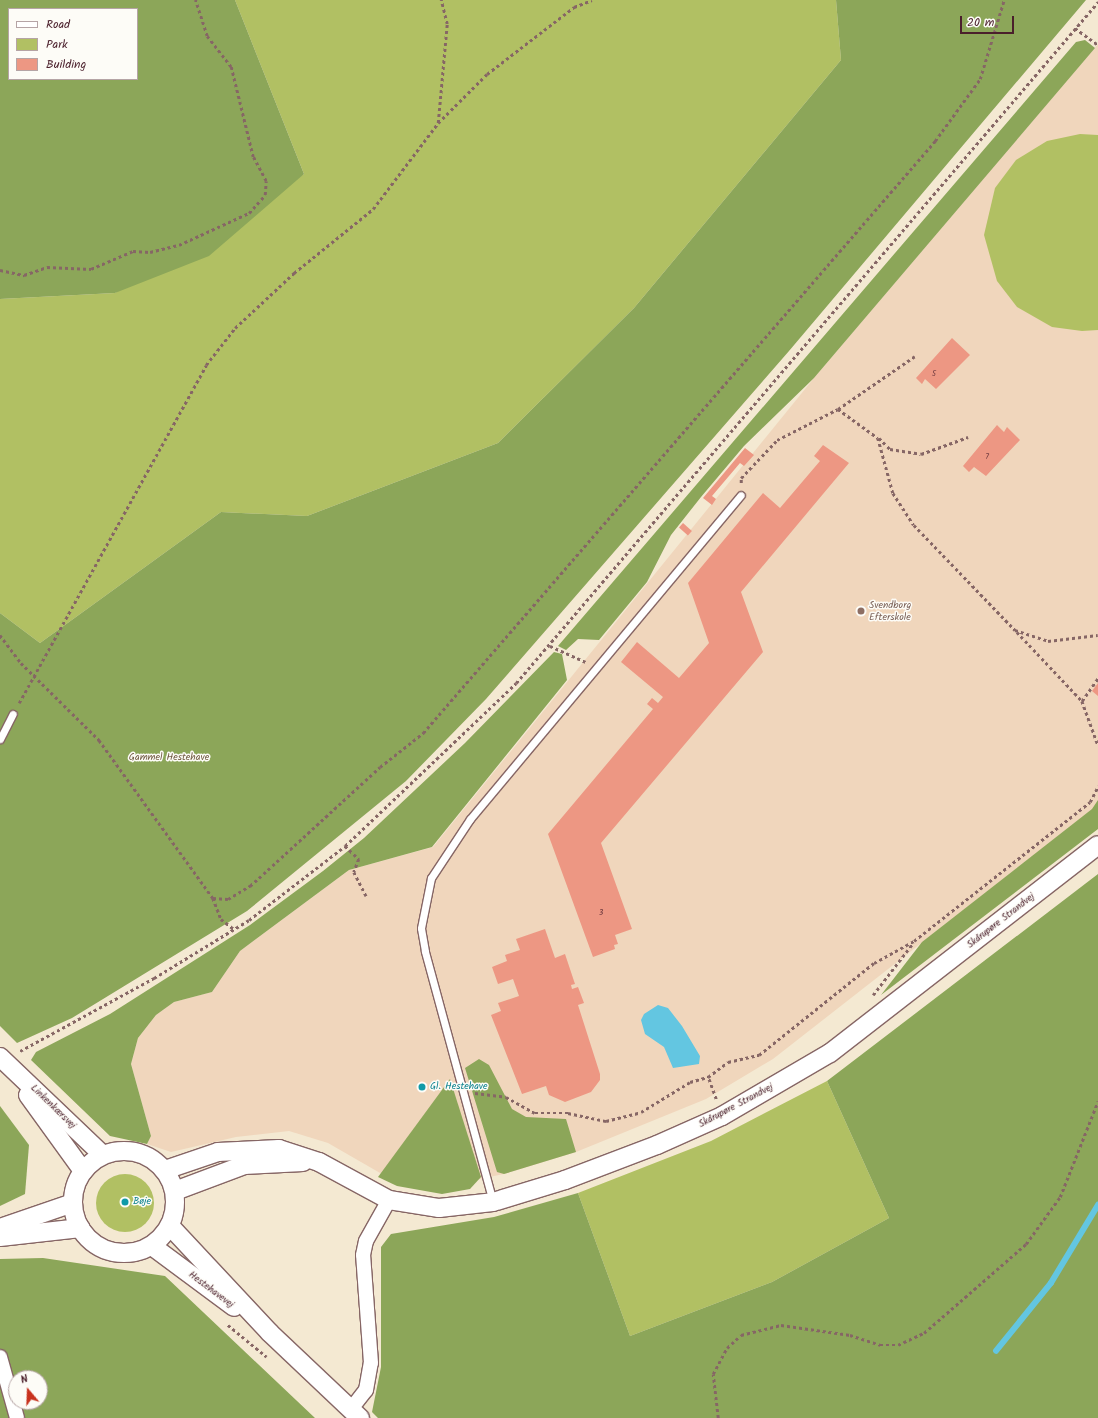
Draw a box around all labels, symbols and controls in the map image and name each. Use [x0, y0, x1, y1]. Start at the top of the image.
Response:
legend [8, 8, 138, 80]
scale bar [962, 8, 1016, 34]
text: 20 m [967, 13, 994, 32]
text: Road [46, 15, 70, 34]
text: Park [46, 35, 68, 54]
text: Building [46, 55, 86, 74]
house number: 5 [932, 369, 936, 379]
house number: 7 [985, 452, 989, 462]
place label: Svendborg Efterskole [869, 599, 911, 622]
marker: Svendborg Efterskole [856, 606, 866, 616]
park label: Gammel Hestehave [129, 752, 209, 764]
street label: Skårupøre Strandvej [965, 891, 1037, 951]
house number: 3 [599, 908, 603, 918]
place label: Gl. Hestehave [430, 1081, 488, 1093]
street label: Skårupøre Strandvej [697, 1081, 775, 1131]
street label: Linkenkærsvej [28, 1082, 78, 1132]
marker: Gl. Hestehave [417, 1082, 427, 1092]
place label: Bøje [133, 1196, 151, 1208]
marker: Bøje [120, 1197, 130, 1207]
street label: Hestehavevej [186, 1269, 236, 1311]
north arrow [8, 1370, 48, 1410]
text: N [18, 1370, 31, 1389]

